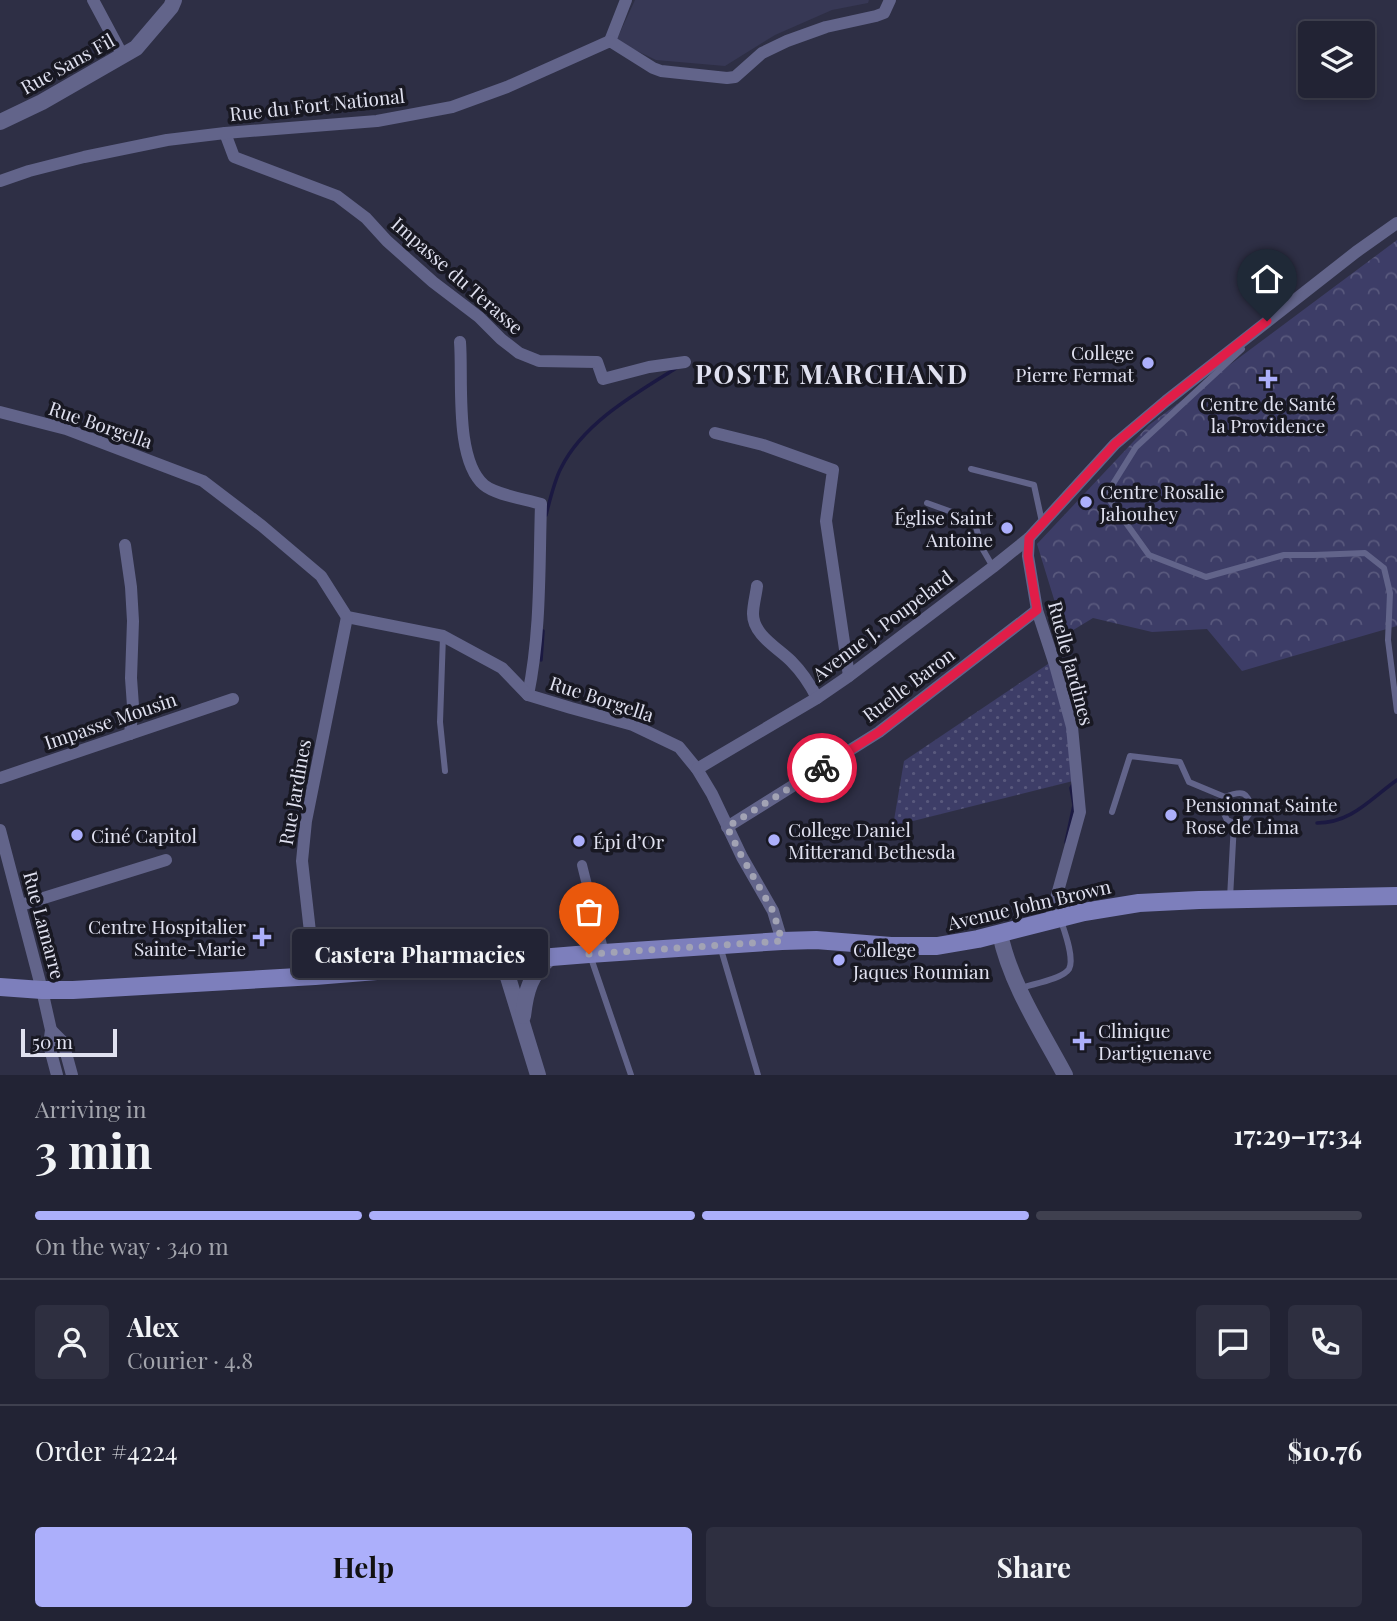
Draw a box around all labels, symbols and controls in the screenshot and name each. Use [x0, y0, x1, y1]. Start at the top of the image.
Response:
map controls [1298, 21, 1375, 98]
button: layers [1298, 21, 1375, 98]
street label: Rue Sans Fil [15, 26, 119, 100]
street label: Rue du Fort National [228, 82, 407, 126]
street label: Impasse du Terasse [387, 211, 529, 339]
pin [1237, 249, 1297, 321]
icon: home [1248, 260, 1286, 298]
place label: College Pierre Fermat [1015, 339, 1134, 387]
marker: College Pierre Fermat [1140, 355, 1156, 371]
district label: POSTE MARCHAND [695, 356, 969, 391]
marker: Centre de Santé la Providence [1258, 369, 1278, 389]
place label: Centre de Santé la Providence [1200, 390, 1336, 438]
street label: Rue Borgella [46, 394, 157, 454]
place label: Centre Rosalie Jahouhey [1099, 478, 1224, 526]
marker: Centre Rosalie Jahouhey [1078, 494, 1094, 510]
place label: Église Saint Antoine [894, 504, 993, 552]
marker: Église Saint Antoine [999, 520, 1015, 536]
street label: Avenue J. Poupelard [806, 564, 958, 687]
street label: Ruelle Jardines [1043, 598, 1101, 728]
street label: Ruelle Baron [857, 640, 960, 727]
street label: Rue Borgella [547, 669, 658, 727]
street label: Impasse Mousin [40, 685, 180, 755]
courier [787, 733, 857, 803]
street label: Rue Jardines [272, 737, 316, 847]
icon: bike [803, 749, 841, 787]
place label: Pensionnat Sainte Rose de Lima [1185, 791, 1338, 839]
marker: Pensionnat Sainte Rose de Lima [1163, 807, 1179, 823]
place label: College Daniel Mitterand Bethesda [788, 816, 956, 864]
place label: Ciné Capitol [91, 822, 197, 848]
marker: Ciné Capitol [69, 827, 85, 843]
place label: Épi d’Or [593, 828, 665, 854]
marker: College Daniel Mitterand Bethesda [766, 832, 782, 848]
marker: Épi d’Or [571, 833, 587, 849]
street label: Rue Lamarre [18, 868, 72, 982]
street label: Avenue John Brown [944, 872, 1114, 936]
pin [559, 882, 619, 954]
icon: bag [570, 893, 608, 931]
place label: Centre Hospitalier Sainte-Marie [88, 913, 247, 961]
marker: Centre Hospitalier Sainte-Marie [252, 927, 272, 947]
callout: Castera Pharmacies [292, 930, 547, 978]
place label: College Jaques Roumian [852, 936, 990, 984]
text: Castera Pharmacies [315, 938, 525, 969]
marker: College Jaques Roumian [831, 952, 847, 968]
place label: Clinique Dartiguenave [1098, 1017, 1212, 1065]
scale bar [21, 1026, 117, 1058]
text: 50 m [32, 1028, 73, 1054]
marker: Clinique Dartiguenave [1072, 1031, 1092, 1051]
text: Arriving in [35, 1093, 147, 1124]
text: 17:29–17:34 [1234, 1117, 1362, 1152]
text: 3 min [35, 1119, 152, 1181]
text: On the way · 340 m [35, 1230, 229, 1261]
button: person [35, 1305, 109, 1379]
button: chat [1196, 1305, 1270, 1379]
button: phone [1288, 1305, 1362, 1379]
text: Alex [127, 1309, 179, 1344]
text: Courier · 4.8 [127, 1344, 253, 1375]
text: Order #4224 [35, 1433, 178, 1468]
text: $10.76 [1287, 1433, 1362, 1468]
button: Help [35, 1527, 692, 1607]
button: Share [706, 1527, 1362, 1607]

